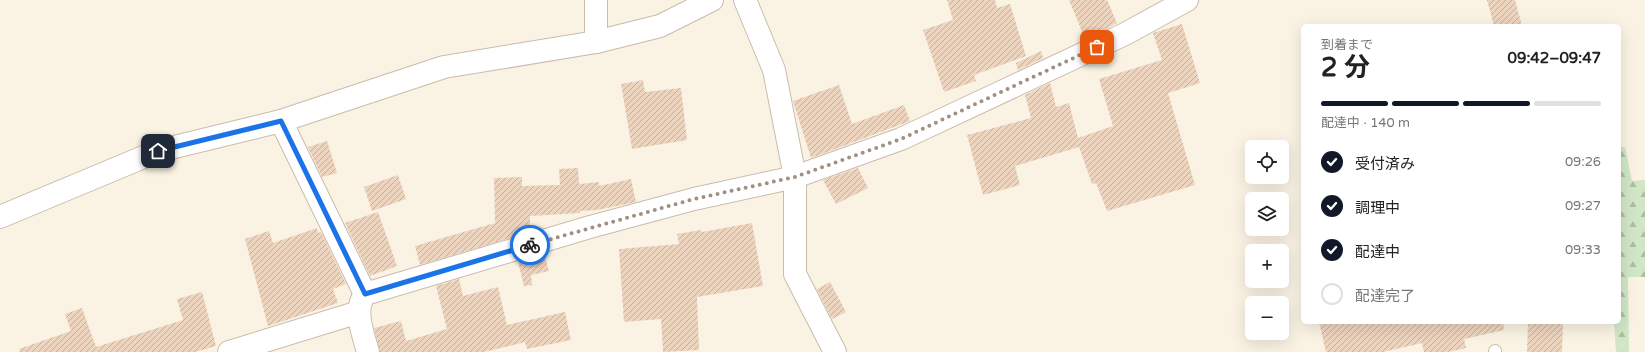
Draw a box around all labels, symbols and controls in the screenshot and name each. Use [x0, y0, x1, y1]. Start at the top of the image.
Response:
pin [1080, 30, 1114, 64]
icon: bag [1086, 36, 1108, 58]
text: 到着まで [1321, 37, 1373, 53]
text: 09:42–09:47 [1508, 49, 1601, 67]
text: 2 分 [1321, 52, 1370, 83]
text: 配達中 · 140 m [1321, 115, 1410, 131]
pin [141, 134, 175, 168]
icon: home [147, 140, 169, 162]
map controls [1245, 140, 1289, 340]
button: locate [1245, 140, 1289, 184]
icon: check [1321, 151, 1343, 173]
text: 09:26 [1565, 154, 1601, 170]
text: 受付済み [1355, 155, 1415, 173]
button: layers [1245, 192, 1289, 236]
icon: check [1321, 195, 1343, 217]
text: 09:27 [1565, 198, 1601, 214]
text: 調理中 [1355, 199, 1400, 217]
courier [510, 225, 550, 265]
icon: bike [519, 234, 541, 256]
icon: check [1321, 239, 1343, 261]
text: 09:33 [1565, 242, 1601, 258]
text: 配達中 [1355, 243, 1400, 261]
button: + [1245, 244, 1289, 288]
text: 配達完了 [1355, 287, 1415, 305]
button: − [1245, 296, 1289, 340]

